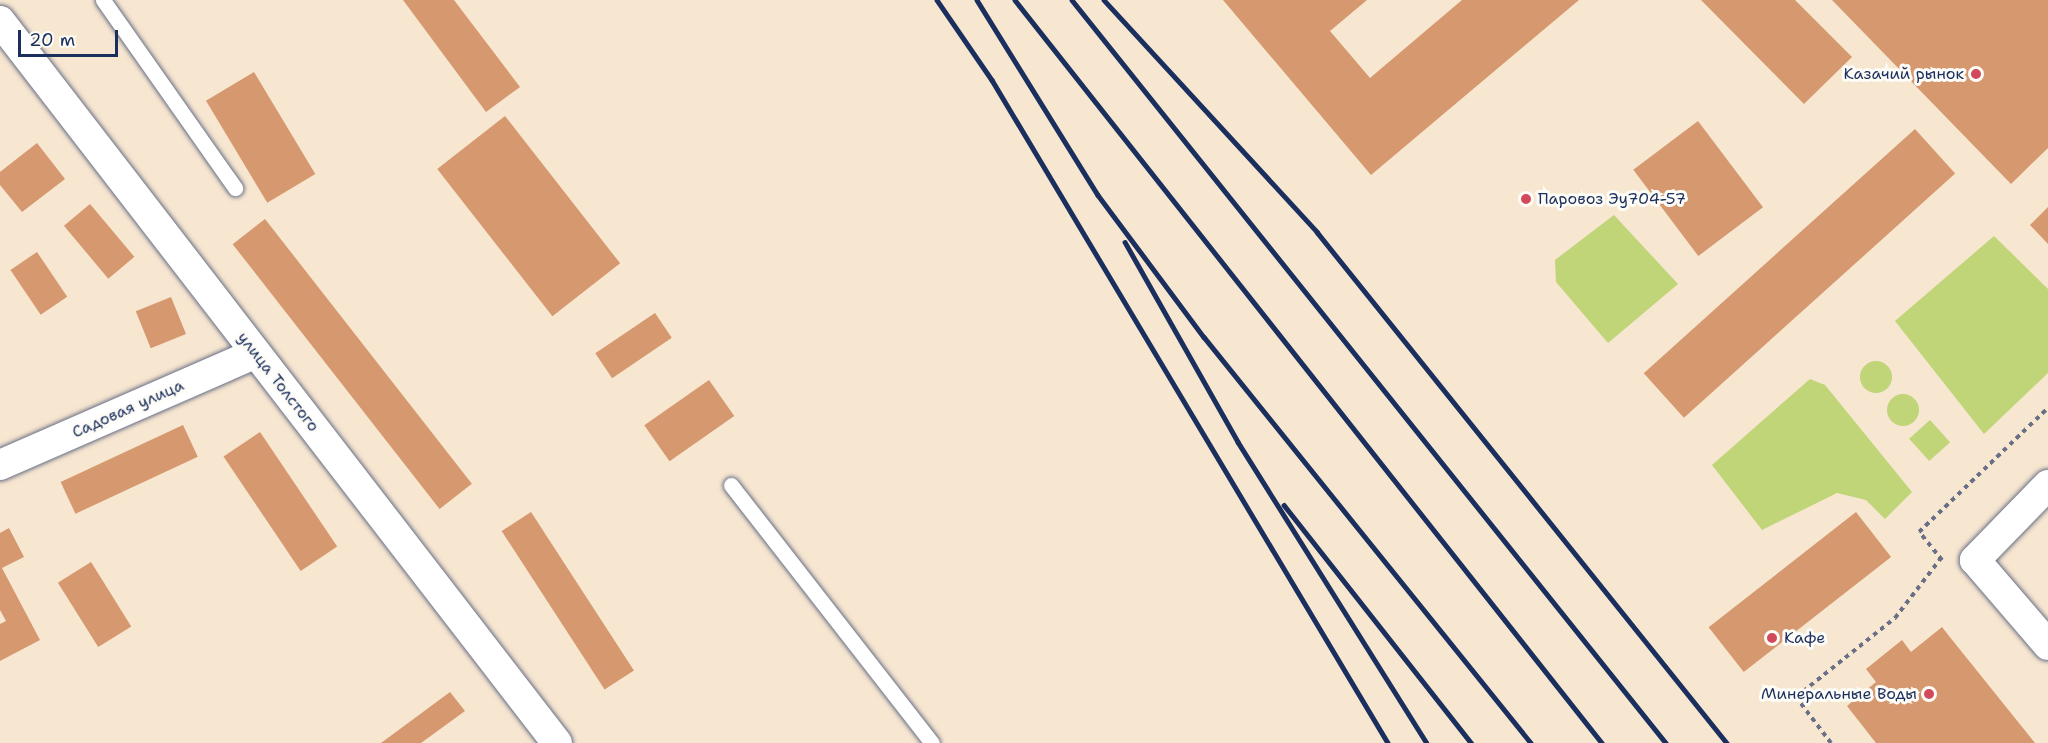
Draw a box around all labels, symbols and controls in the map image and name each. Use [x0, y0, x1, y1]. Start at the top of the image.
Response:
scale bar [21, 18, 122, 56]
text: 20 m [29, 28, 75, 52]
place label: Казачий рынок [1844, 64, 1964, 84]
marker: Казачий рынок [1969, 67, 1983, 81]
place label: Паровоз Эу704-57 [1538, 189, 1686, 209]
marker: Паровоз Эу704-57 [1519, 192, 1533, 206]
street label: улица Толстого [233, 328, 323, 436]
street label: Садовая улица [69, 376, 187, 442]
place label: Кафе [1784, 628, 1825, 648]
marker: Кафе [1765, 631, 1779, 645]
place label: Минеральные Воды [1761, 684, 1917, 704]
marker: Минеральные Воды [1922, 687, 1936, 701]

